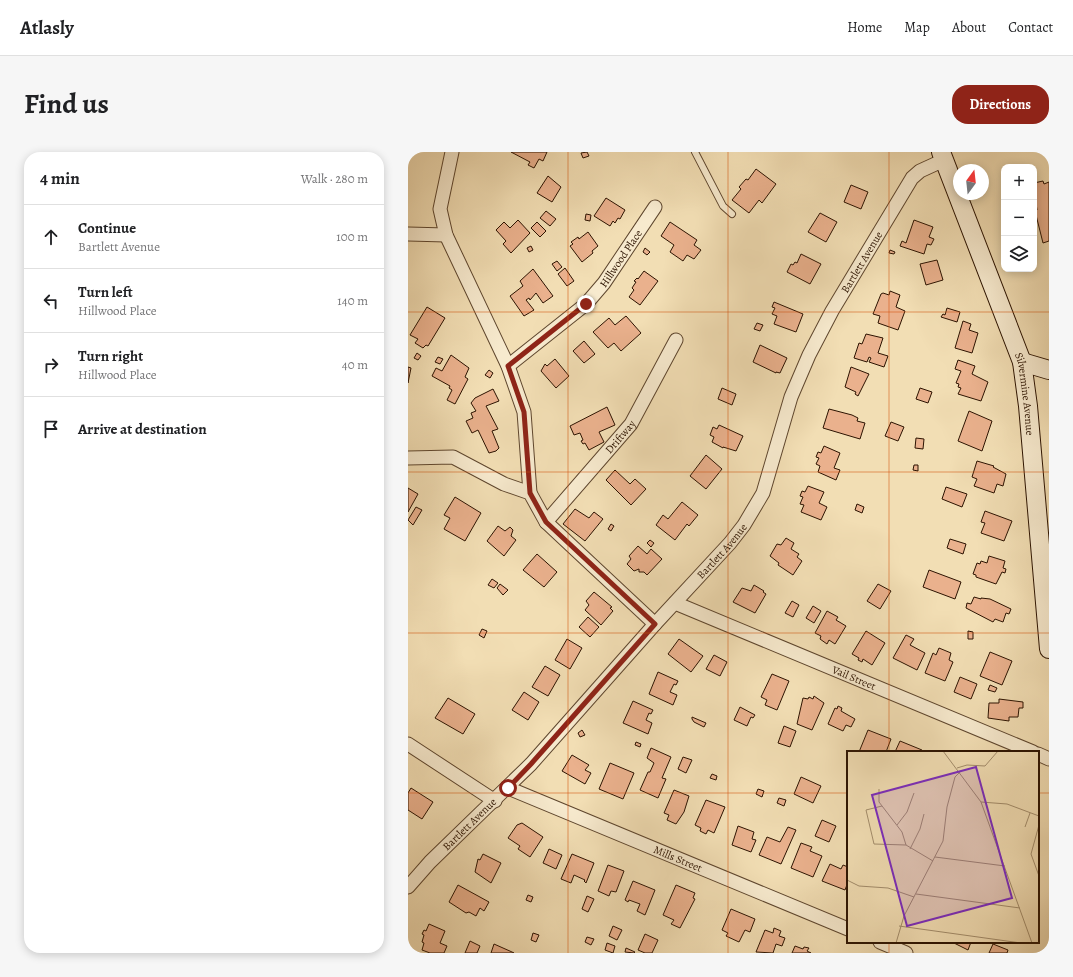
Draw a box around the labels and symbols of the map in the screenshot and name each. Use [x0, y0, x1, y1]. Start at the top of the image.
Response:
north arrow [953, 164, 989, 200]
street label: Hillwood Place [596, 226, 645, 290]
street label: Bartlett Avenue [837, 228, 886, 296]
route end [577, 295, 595, 313]
street label: Silvermine Avenue [1011, 350, 1038, 436]
street label: Driftway [601, 418, 639, 457]
street label: Bartlett Avenue [693, 520, 750, 582]
street label: Vail Street [829, 661, 879, 693]
inset map [847, 751, 1039, 943]
route start [499, 779, 517, 797]
street label: Bartlett Avenue [439, 794, 499, 853]
street label: Mills Street [651, 842, 705, 875]

